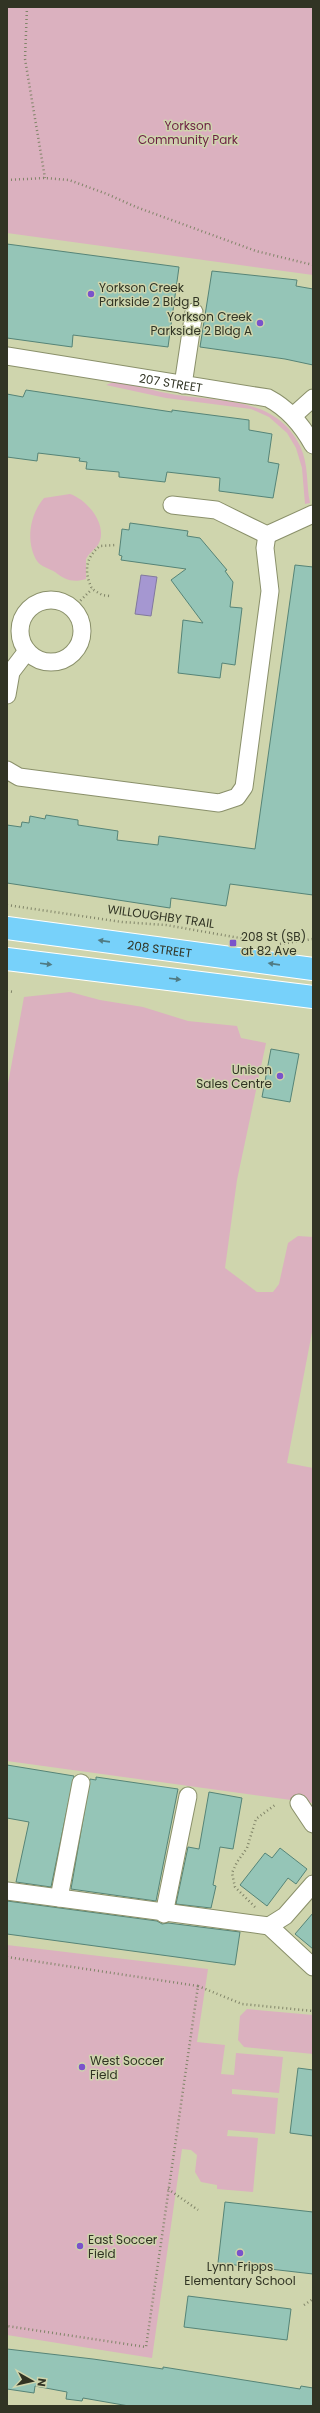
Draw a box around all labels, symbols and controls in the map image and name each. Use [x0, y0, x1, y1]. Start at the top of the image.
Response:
park label: Yorkson Community Park [138, 117, 239, 148]
place label: Yorkson Creek Parkside 2 Bldg B [99, 279, 200, 310]
marker: Yorkson Creek Parkside 2 Bldg B [86, 289, 96, 299]
place label: Yorkson Creek Parkside 2 Bldg A [150, 308, 253, 339]
marker: Yorkson Creek Parkside 2 Bldg A [255, 318, 265, 328]
street label: 207 STREET [138, 369, 204, 396]
street label: WILLOUGHBY TRAIL [106, 900, 216, 932]
place label: 208 St (SB) at 82 Ave [241, 928, 306, 959]
street label: 208 STREET [126, 936, 193, 961]
one-way arrow [98, 938, 110, 944]
marker: 208 St (SB) at 82 Ave [228, 938, 238, 948]
one-way arrow [40, 961, 52, 967]
one-way arrow [268, 961, 280, 967]
one-way arrow [169, 976, 181, 983]
place label: Unison Sales Centre [196, 1061, 272, 1092]
marker: Unison Sales Centre [275, 1071, 285, 1081]
place label: West Soccer Field [90, 2052, 165, 2083]
marker: West Soccer Field [77, 2062, 87, 2072]
place label: East Soccer Field [88, 2231, 158, 2262]
marker: East Soccer Field [75, 2241, 85, 2251]
marker: Lynn Fripps Elementary School [235, 2248, 245, 2258]
place label: Lynn Fripps Elementary School [184, 2258, 296, 2289]
north arrow [12, 2361, 52, 2401]
text: N [33, 2377, 50, 2388]

